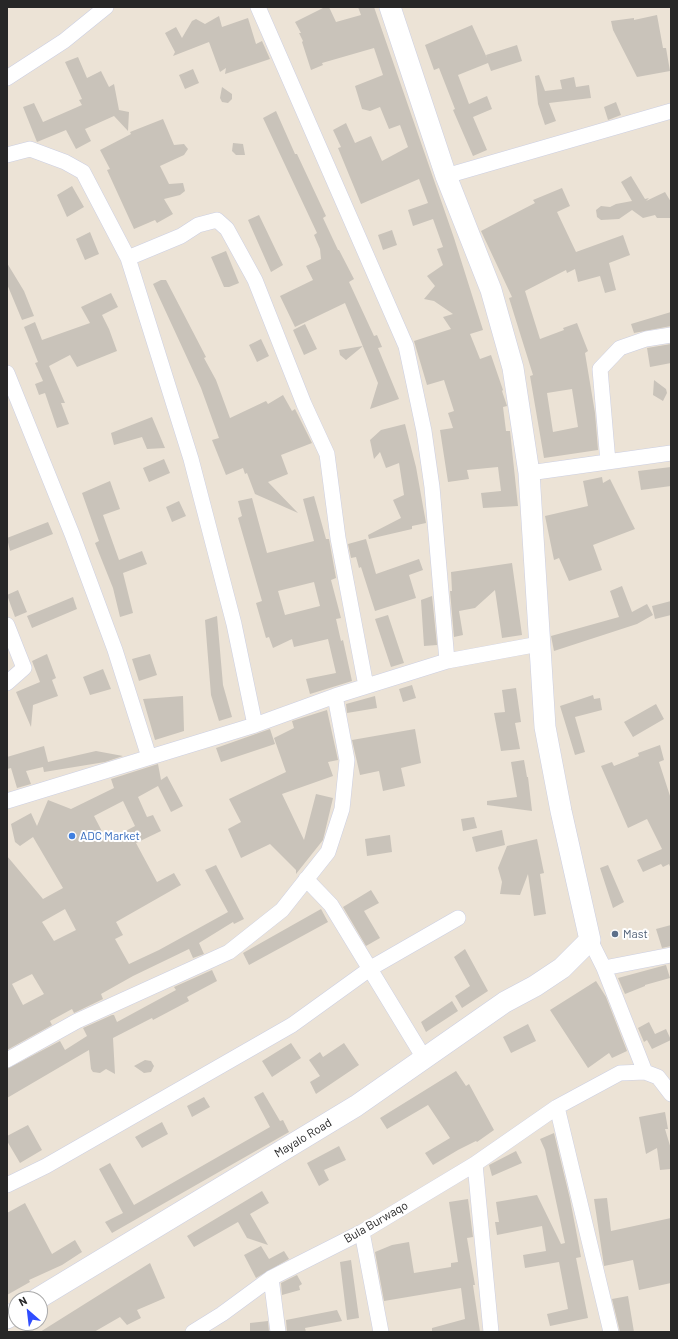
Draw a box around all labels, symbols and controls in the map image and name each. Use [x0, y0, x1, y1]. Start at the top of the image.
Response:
place label: ADC Market [80, 829, 140, 843]
marker: ADC Market [67, 831, 77, 841]
place label: Mast [623, 927, 648, 941]
marker: Mast [610, 929, 620, 939]
street label: Mayalo Road [272, 1115, 334, 1161]
street label: Bula Burwaqo [341, 1198, 411, 1246]
north arrow [8, 1291, 48, 1331]
text: N [16, 1293, 29, 1308]

